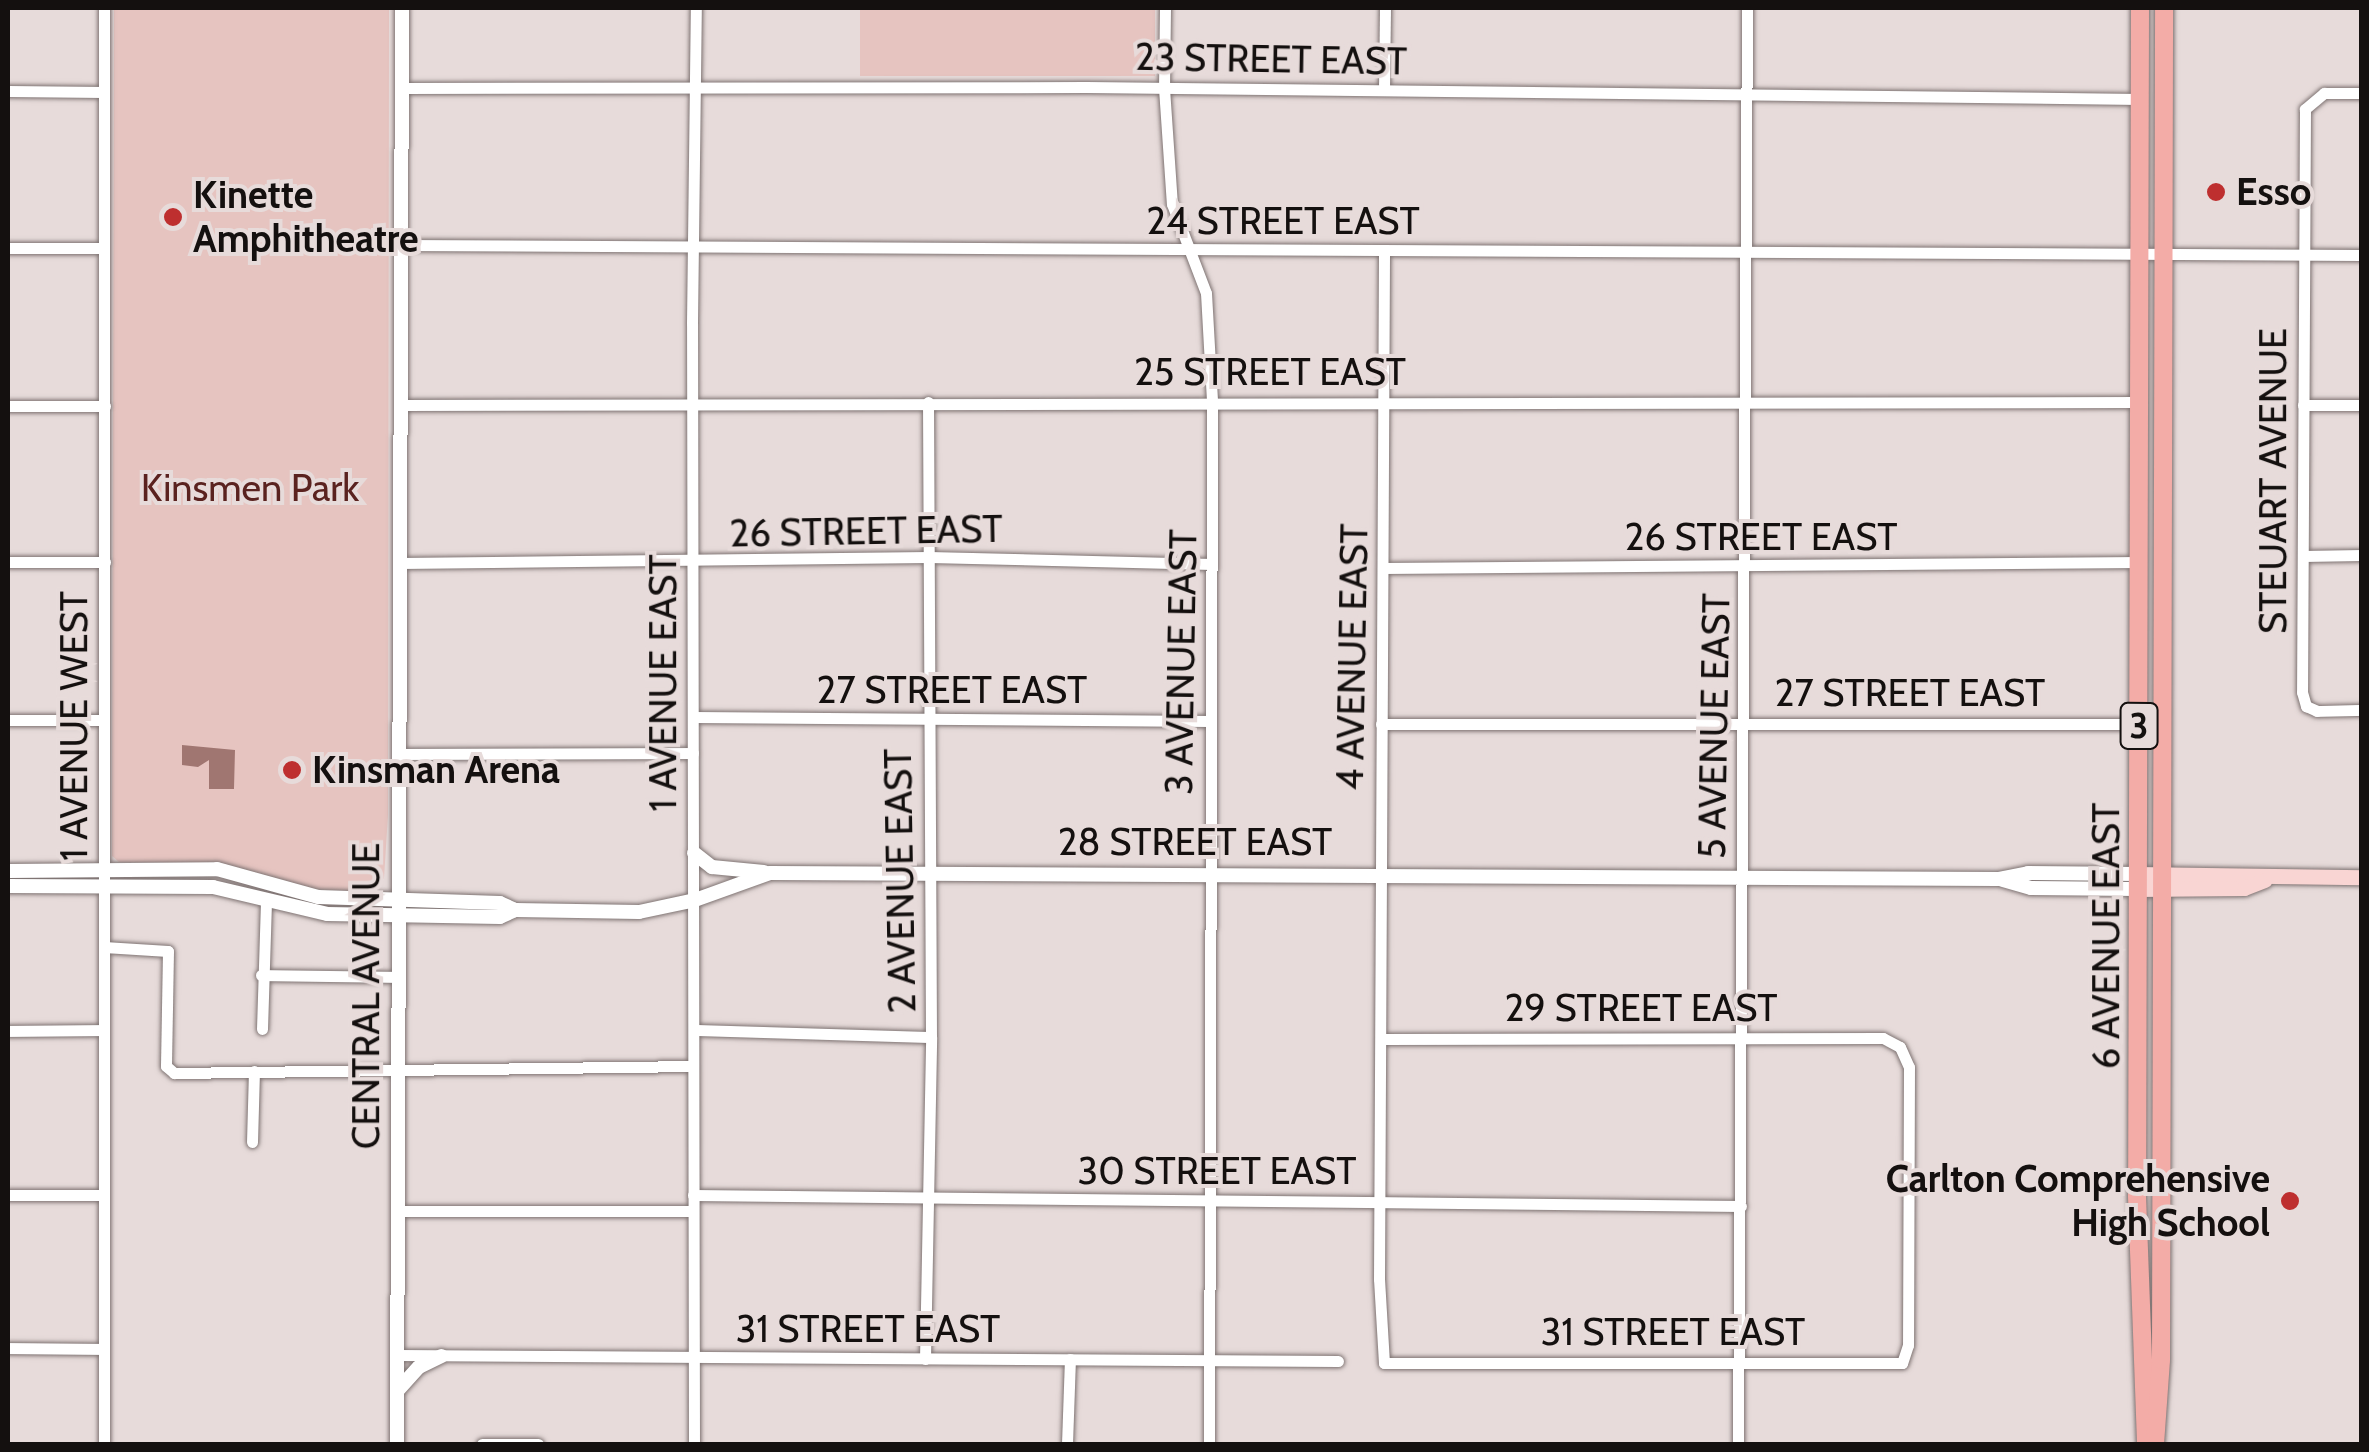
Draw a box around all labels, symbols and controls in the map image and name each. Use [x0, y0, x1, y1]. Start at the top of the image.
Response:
street label: 23 STREET EAST [1135, 34, 1407, 84]
place label: Esso [2236, 169, 2311, 215]
place label: Kinette Amphitheatre [193, 172, 419, 262]
marker: Esso [2205, 181, 2227, 203]
street label: 24 STREET EAST [1146, 198, 1420, 244]
marker: Kinette Amphitheatre [162, 206, 184, 228]
street label: STEUART AVENUE [2250, 328, 2296, 634]
street label: 25 STREET EAST [1134, 349, 1406, 395]
park label: Kinsmen Park [141, 465, 359, 511]
street label: 26 STREET EAST [729, 506, 1003, 556]
street label: 26 STREET EAST [1624, 514, 1898, 560]
street label: 4 AVENUE EAST [1327, 523, 1377, 791]
street label: 3 AVENUE EAST [1156, 529, 1206, 795]
street label: 1 AVENUE EAST [640, 554, 686, 812]
street label: 1 AVENUE WEST [51, 591, 97, 861]
street label: 5 AVENUE EAST [1689, 593, 1739, 859]
street label: 27 STREET EAST [817, 667, 1087, 713]
street label: 27 STREET EAST [1775, 670, 2045, 716]
road number: 3 [2119, 696, 2159, 756]
place label: Kinsman Arena [312, 747, 560, 793]
street label: 2 AVENUE EAST [875, 748, 925, 1014]
marker: Kinsman Arena [281, 759, 303, 781]
street label: 6 AVENUE EAST [2083, 803, 2129, 1069]
street label: 28 STREET EAST [1058, 819, 1332, 865]
street label: CENTRAL AVENUE [343, 843, 389, 1149]
street label: 29 STREET EAST [1504, 985, 1778, 1031]
street label: 30 STREET EAST [1078, 1148, 1356, 1194]
place label: Carlton Comprehensive High School [1886, 1156, 2270, 1246]
marker: Carlton Comprehensive High School [2279, 1190, 2301, 1212]
street label: 31 STREET EAST [736, 1306, 1000, 1352]
street label: 31 STREET EAST [1541, 1309, 1805, 1355]

